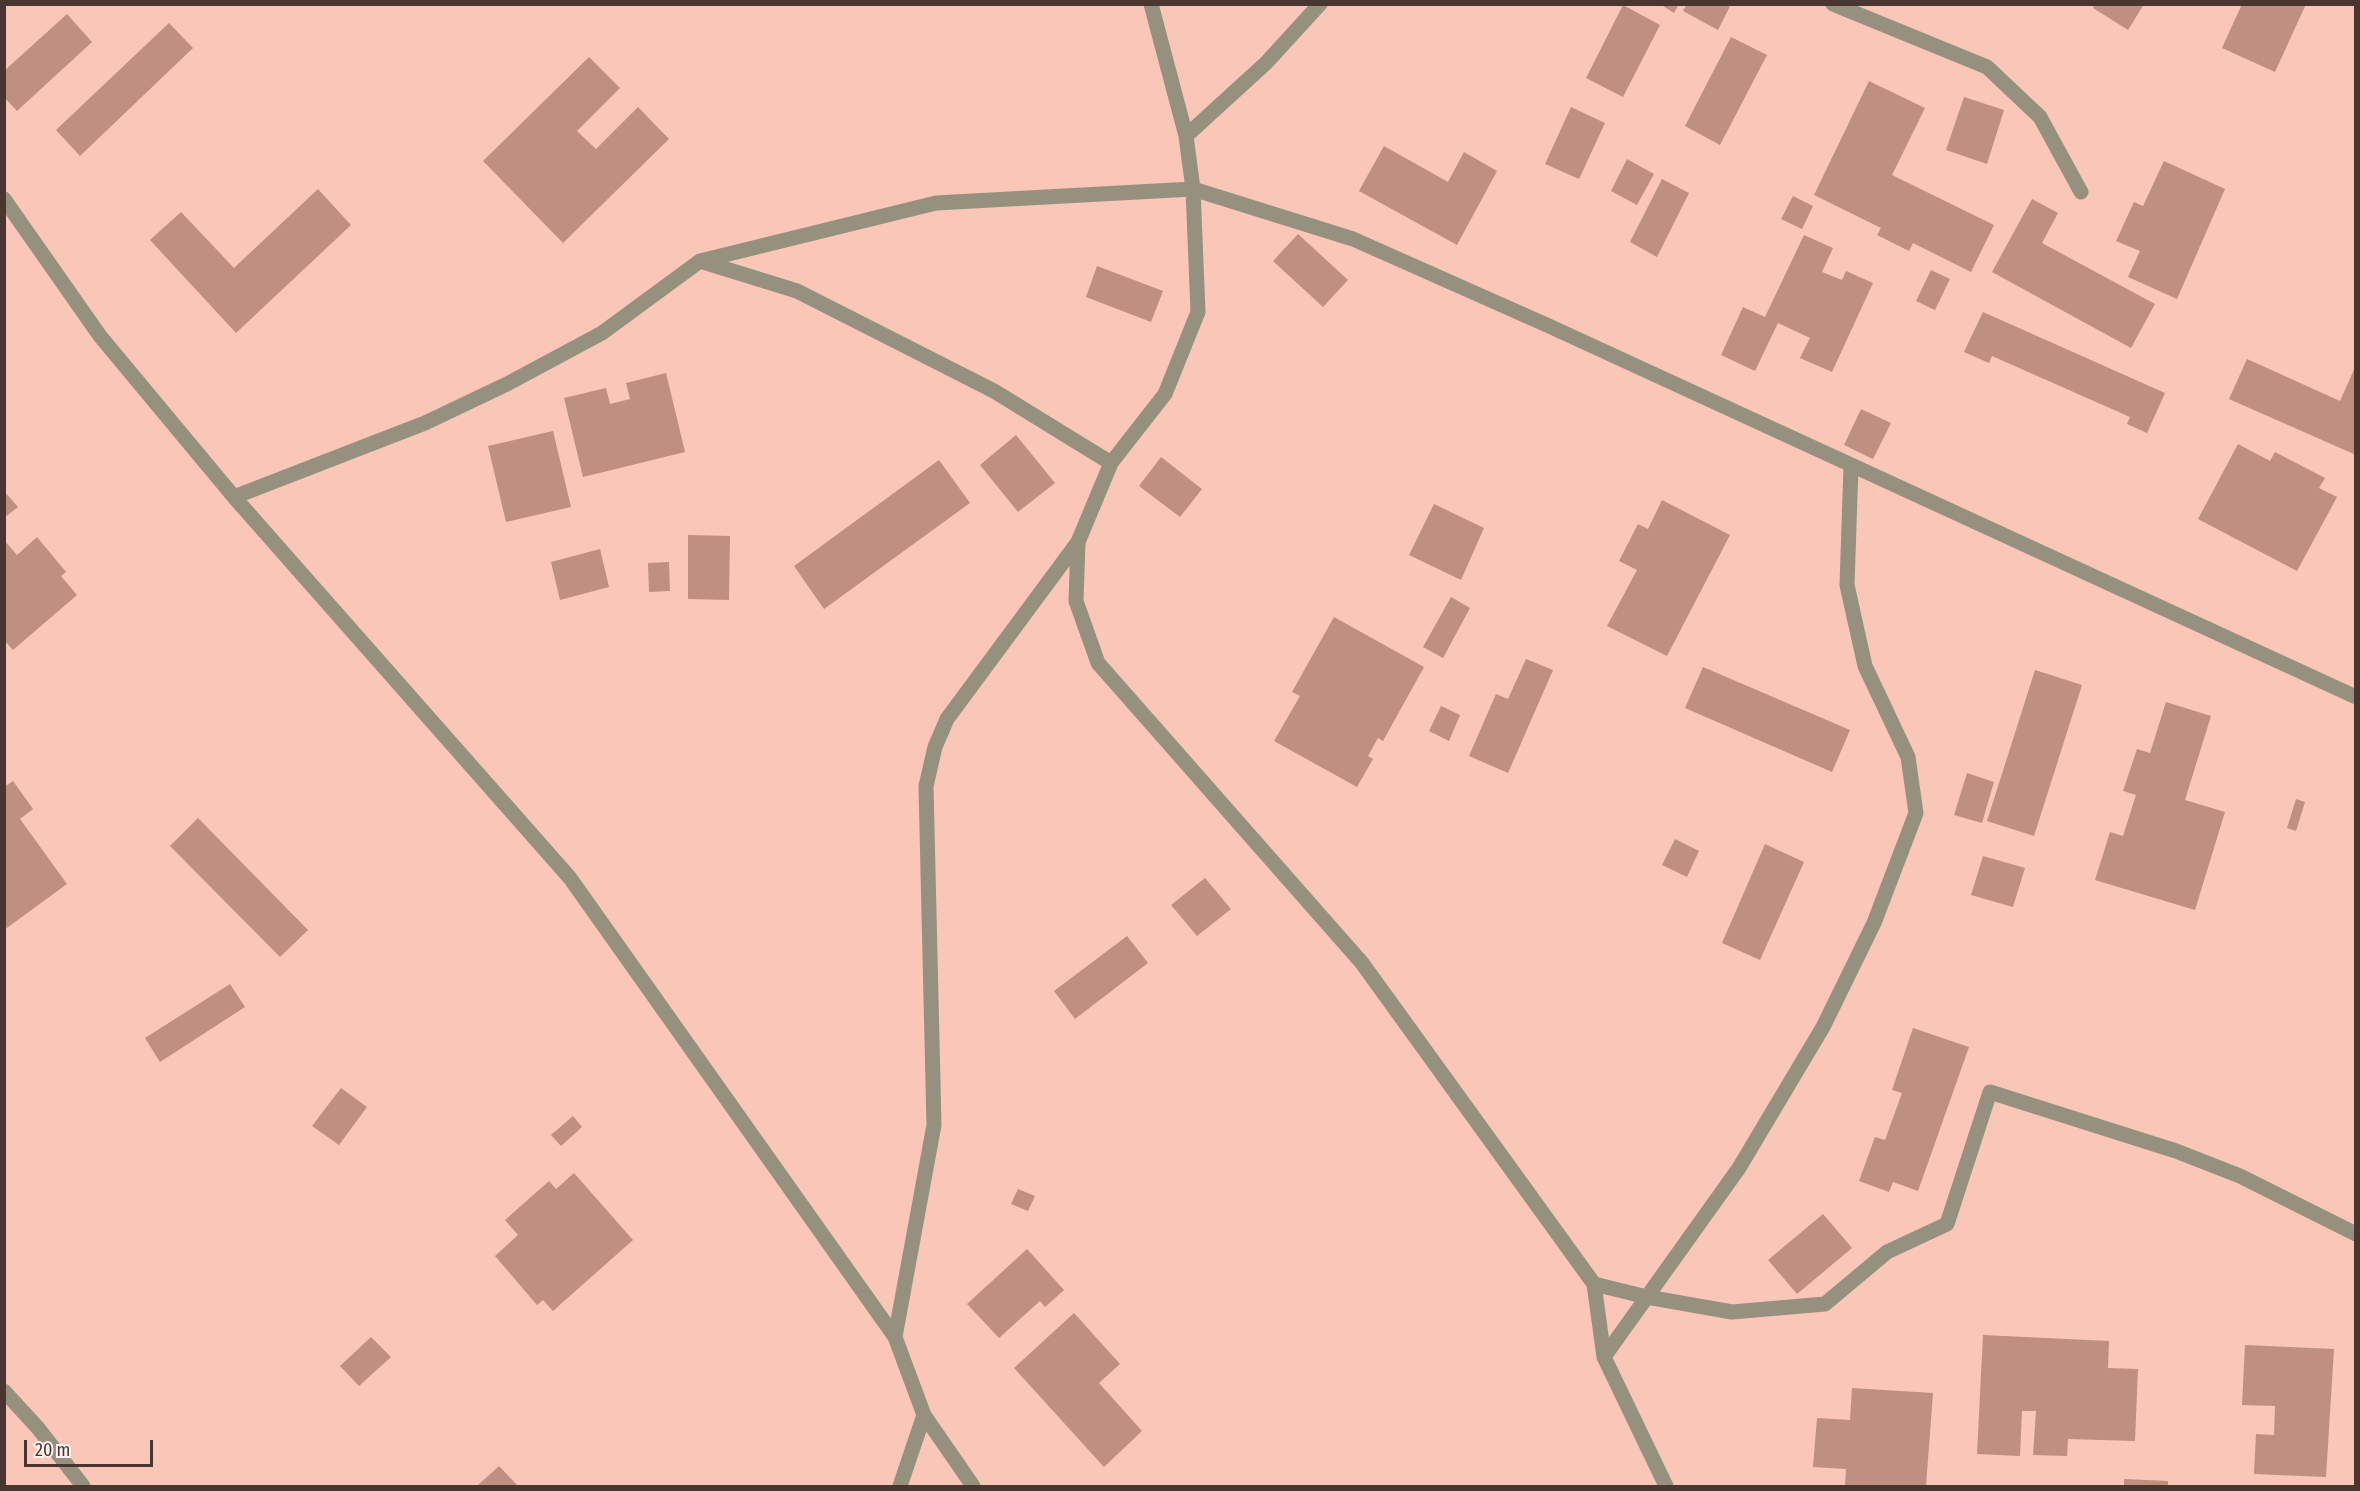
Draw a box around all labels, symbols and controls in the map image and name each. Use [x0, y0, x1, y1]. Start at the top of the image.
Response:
scale bar [27, 1428, 156, 1466]
text: 20 m [35, 1439, 70, 1461]

